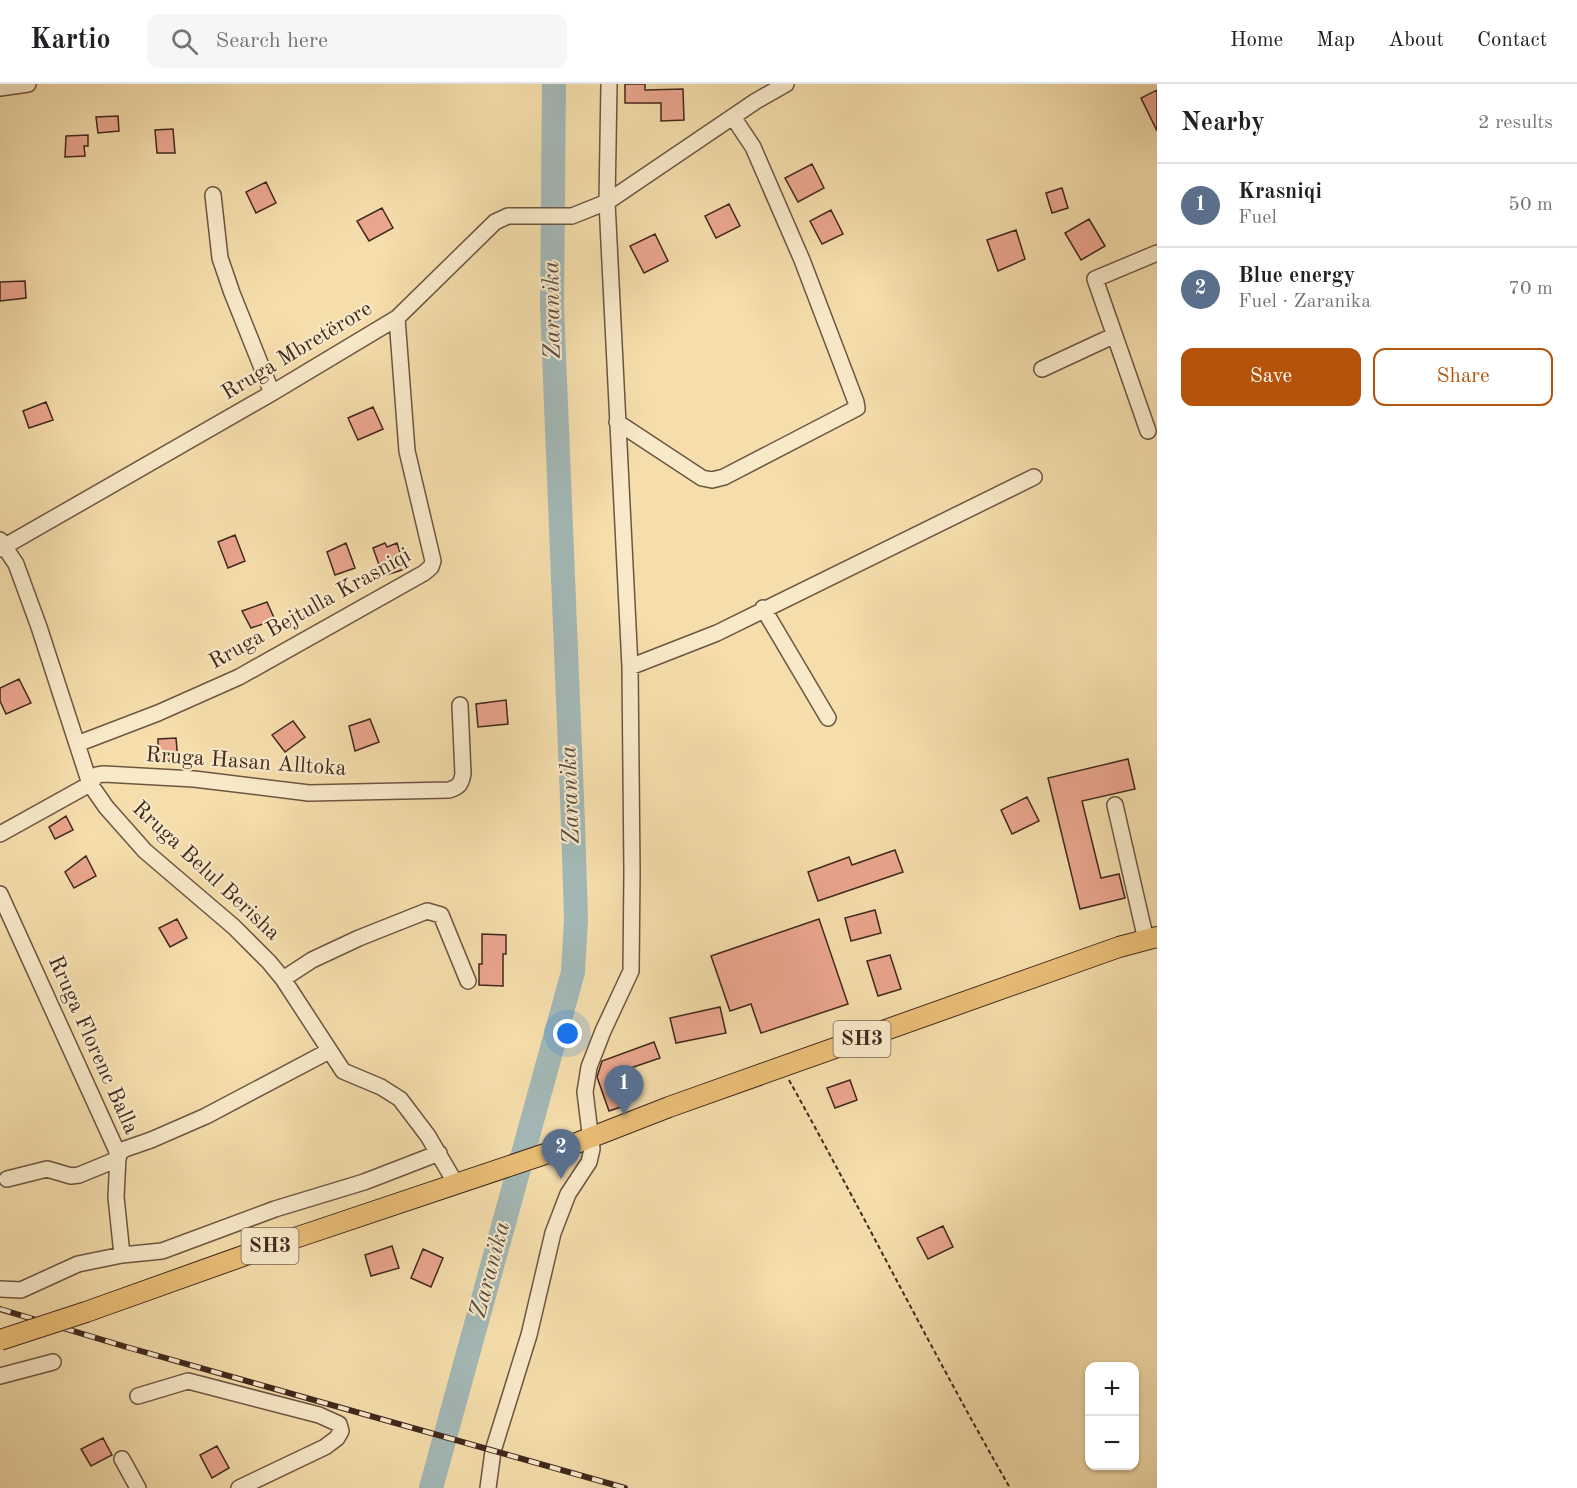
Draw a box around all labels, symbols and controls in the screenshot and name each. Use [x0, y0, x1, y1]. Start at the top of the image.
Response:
search box [147, 14, 567, 68]
icon: search [168, 25, 201, 58]
text: Kartio [30, 27, 111, 55]
text: Search here [216, 30, 328, 52]
text: Home [1230, 30, 1283, 51]
text: Map [1316, 30, 1355, 51]
text: About [1388, 30, 1444, 51]
text: Contact [1477, 30, 1547, 51]
text: Nearby [1181, 110, 1265, 136]
text: 2 results [1478, 113, 1553, 133]
text: Krasniqi [1238, 181, 1322, 203]
text: 1 [1195, 195, 1206, 215]
text: 50 m [1508, 195, 1553, 215]
text: Fuel [1238, 208, 1277, 228]
water label: Zaranika [540, 260, 566, 360]
text: Blue energy [1238, 265, 1355, 287]
text: 2 [1195, 279, 1206, 299]
text: 70 m [1508, 279, 1553, 299]
text: Fuel · Zaranika [1238, 292, 1371, 312]
street label: Rruga Mbretërore [218, 297, 376, 405]
button: Save [1181, 348, 1361, 406]
button: Share [1373, 348, 1553, 406]
street label: Rruga Bejtulla Krasniqi [205, 544, 415, 674]
street label: Rruga Hasan Alltoka [145, 744, 347, 780]
water label: Zaranika [557, 745, 585, 845]
street label: Rruga Belul Berisha [128, 797, 284, 945]
street label: Rruga Florenc Balla [44, 952, 142, 1138]
your location [553, 1019, 582, 1048]
road number: SH3 [834, 1021, 890, 1057]
pin: 1 [604, 1066, 644, 1115]
pin: 2 [542, 1130, 580, 1179]
water label: Zaranika [467, 1219, 515, 1321]
road number: SH3 [242, 1228, 298, 1264]
map controls [1085, 1362, 1139, 1470]
button: + [1085, 1362, 1139, 1416]
button: − [1085, 1416, 1139, 1470]

